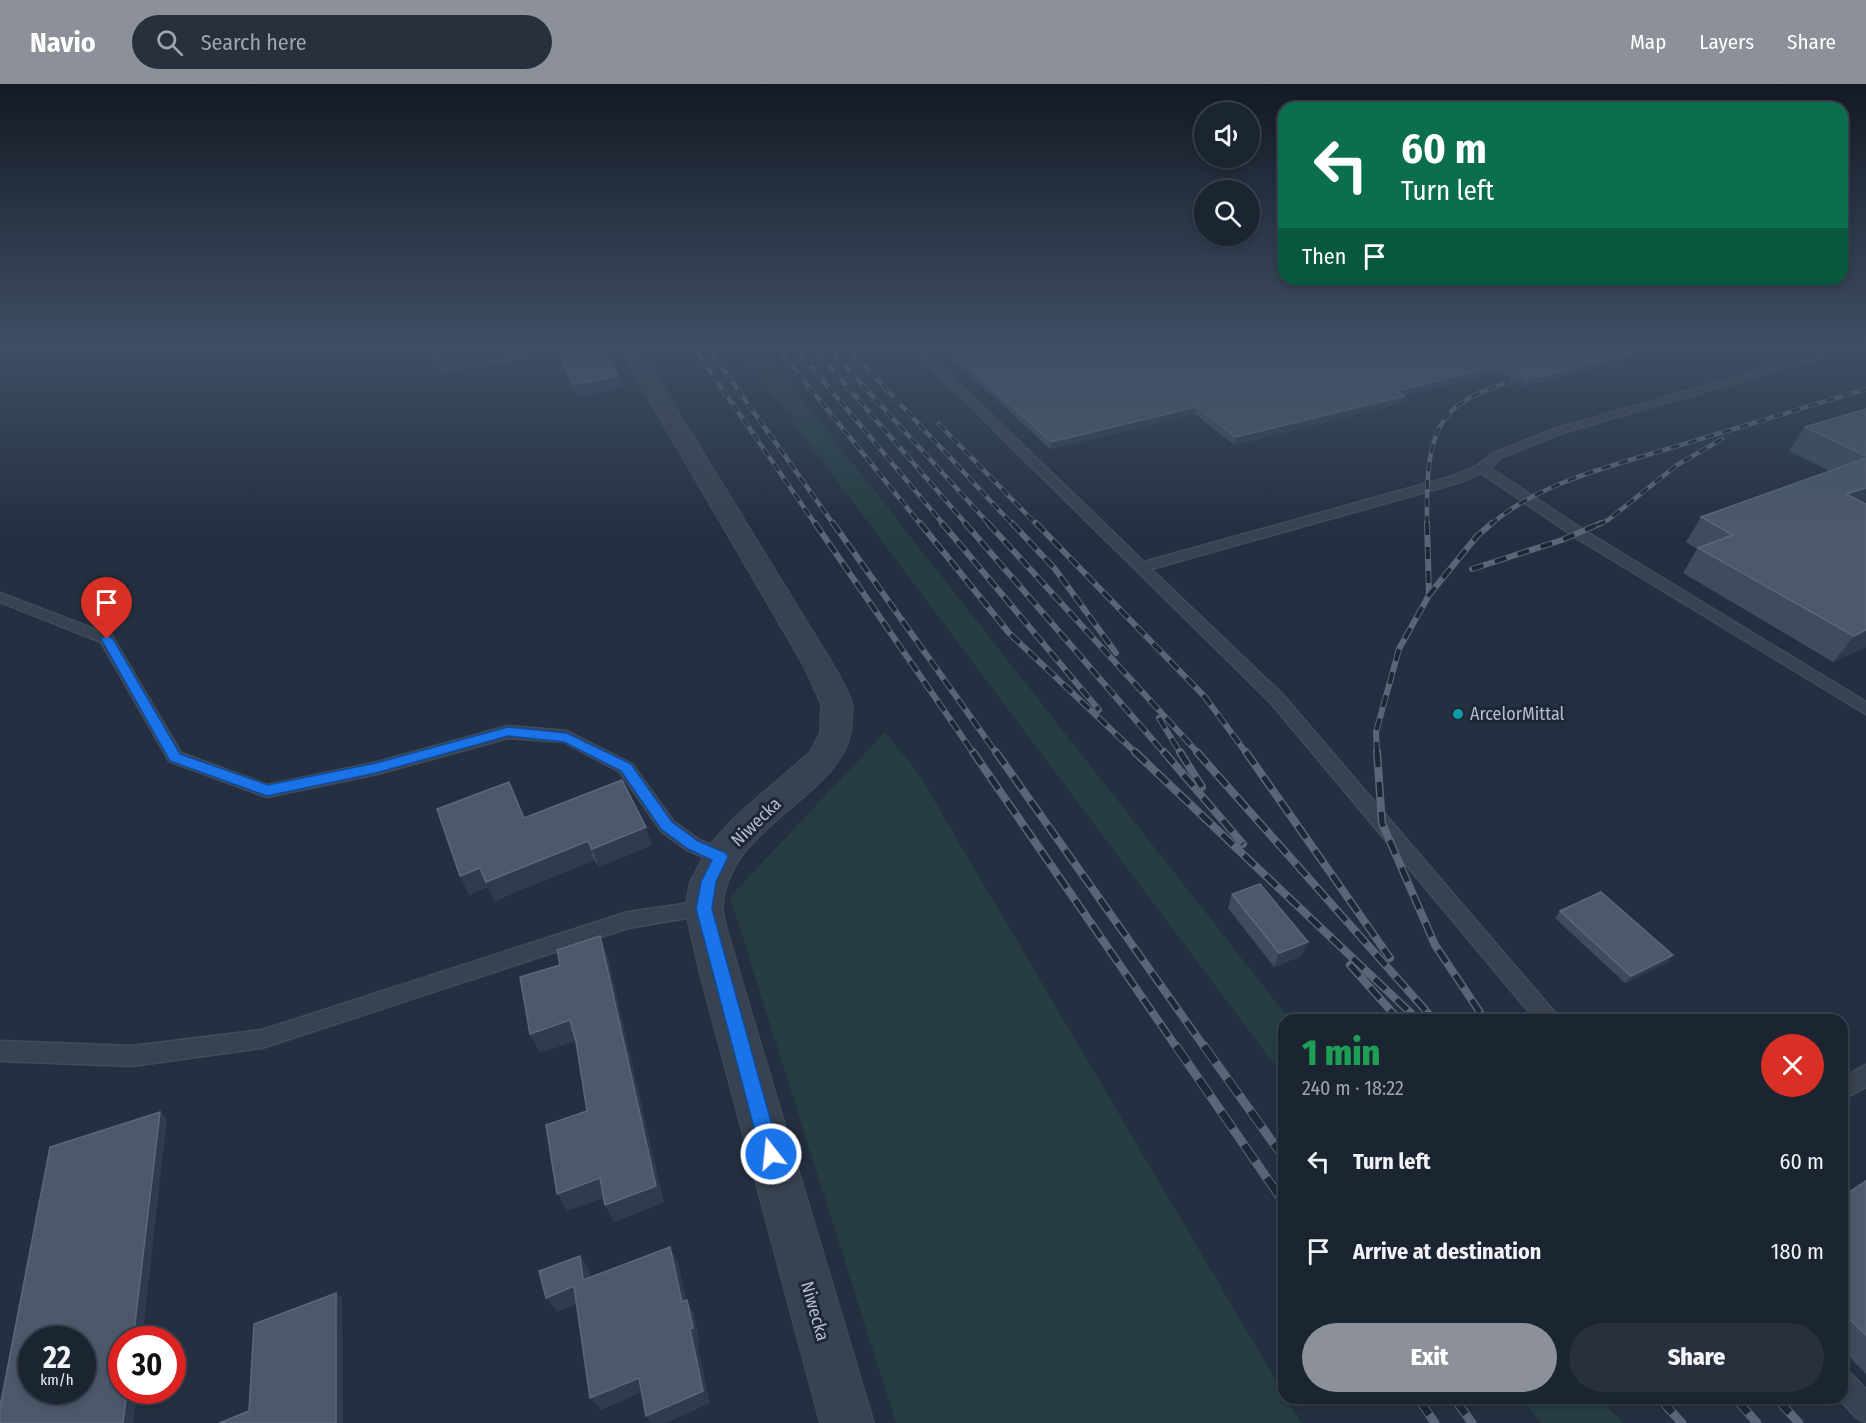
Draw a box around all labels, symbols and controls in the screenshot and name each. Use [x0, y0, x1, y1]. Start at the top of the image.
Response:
search box [132, 15, 552, 69]
text: Navio [30, 26, 96, 59]
icon: search [153, 26, 186, 59]
text: Search here [201, 29, 307, 56]
text: Map [1630, 29, 1666, 55]
text: Layers [1699, 29, 1754, 55]
text: Share [1787, 29, 1836, 55]
map controls [1194, 102, 1260, 246]
button: sound [1194, 102, 1260, 168]
text: 60 m [1401, 124, 1487, 174]
icon: left [1302, 126, 1380, 204]
text: Turn left [1401, 175, 1494, 207]
button: search [1194, 180, 1260, 246]
icon: arrive [1358, 240, 1391, 273]
text: Then [1302, 243, 1346, 270]
pin [81, 577, 132, 639]
icon: arrive [90, 586, 123, 619]
place label: ArcelorMittal [1470, 703, 1565, 725]
marker: ArcelorMittal [1451, 707, 1465, 721]
street label: Niwecka [726, 793, 786, 851]
text: 1 min [1302, 1031, 1380, 1075]
button: close [1761, 1034, 1824, 1097]
text: 240 m · 18:22 [1302, 1076, 1404, 1100]
position arrow [739, 1122, 803, 1186]
icon: left [1302, 1145, 1335, 1178]
text: Turn left [1353, 1148, 1431, 1175]
text: 60 m [1780, 1148, 1824, 1175]
icon: arrive [1302, 1235, 1335, 1268]
text: Arrive at destination [1353, 1238, 1541, 1265]
text: 180 m [1771, 1238, 1824, 1265]
street label: Niwecka [796, 1279, 834, 1343]
button: Exit [1302, 1323, 1557, 1392]
button: Share [1569, 1323, 1824, 1392]
speed limit sign: 30 [108, 1326, 186, 1404]
text: 22 [43, 1340, 71, 1376]
text: km/h [40, 1371, 74, 1389]

